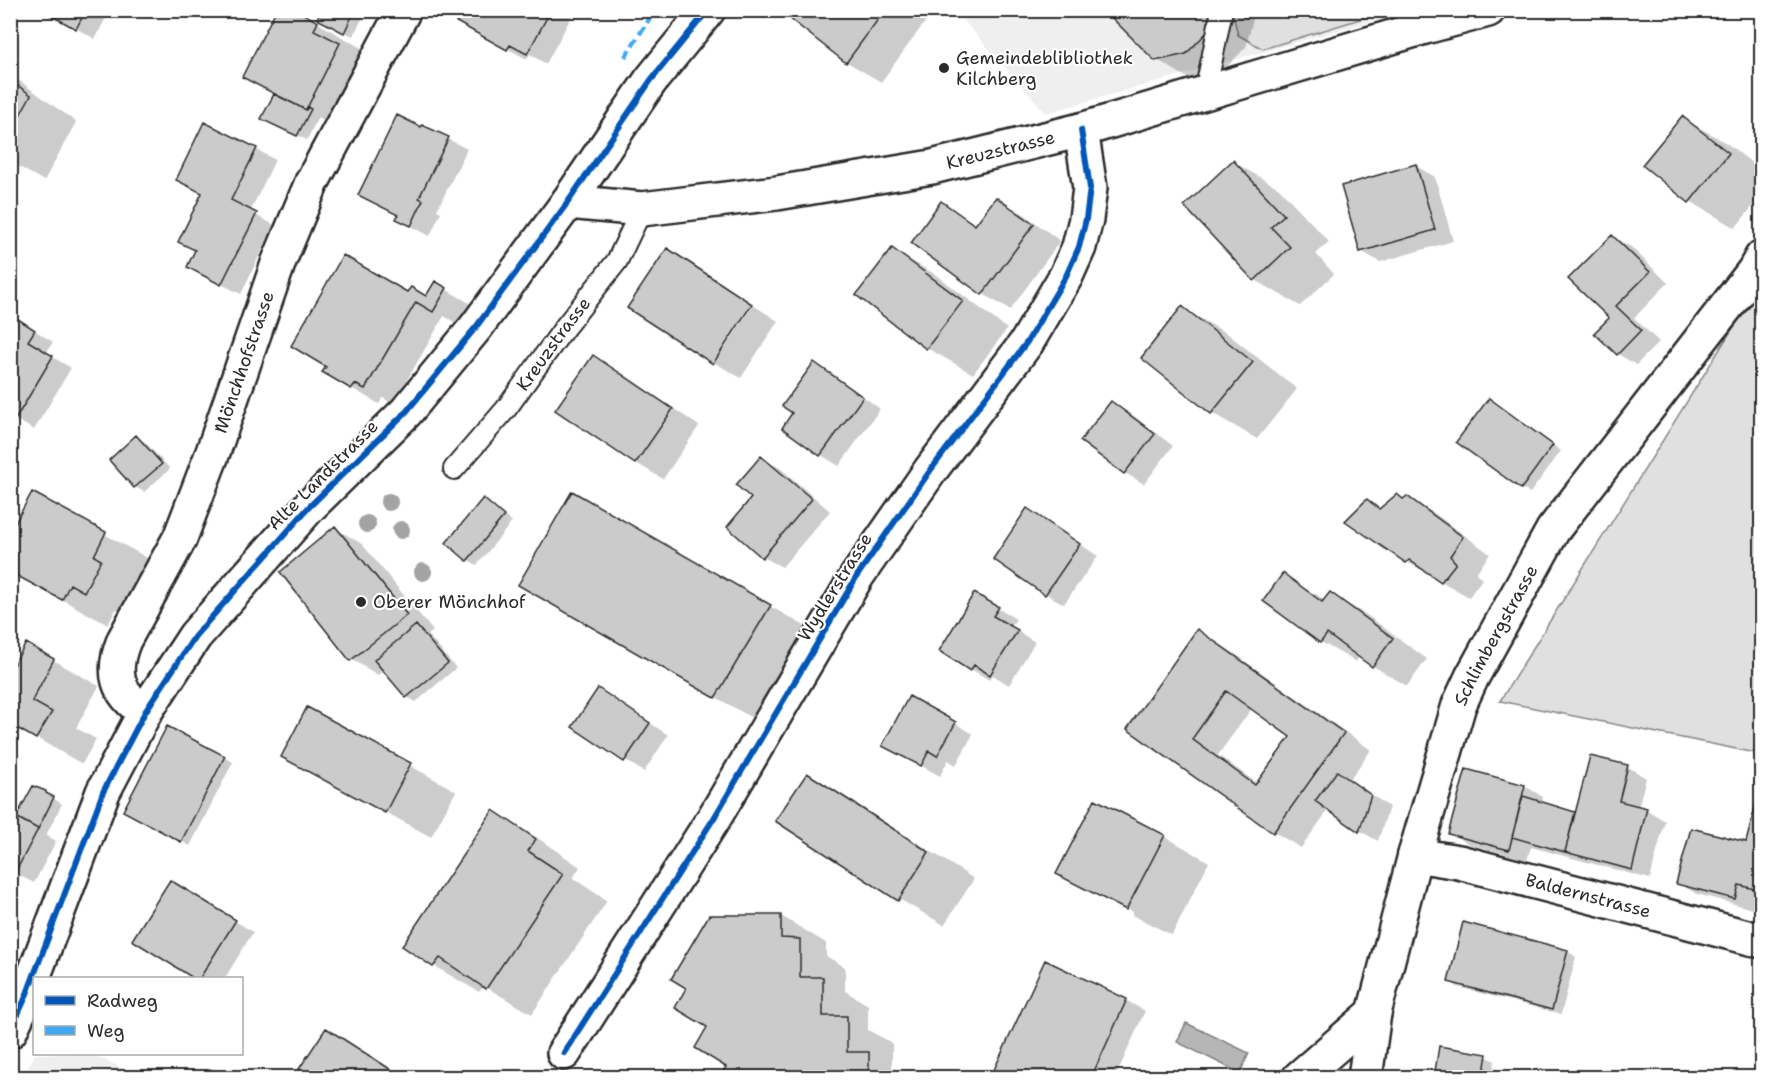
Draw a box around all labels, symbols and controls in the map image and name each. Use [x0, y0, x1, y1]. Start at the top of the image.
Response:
place label: Gemeindeblibliothek Kilchberg [956, 46, 1133, 91]
marker: Gemeindeblibliothek Kilchberg [937, 61, 951, 75]
street label: Kreuzstrasse [944, 125, 1057, 175]
street label: Mönchhofstrasse [208, 288, 280, 436]
street label: Kreuzstrasse [511, 292, 596, 396]
street label: Alte Landstrasse [262, 414, 384, 536]
street label: Wydlerstrasse [792, 528, 878, 646]
street label: Schlimbergstrasse [1448, 561, 1543, 709]
place label: Oberer Mönchhof [373, 590, 526, 614]
marker: Oberer Mönchhof [354, 595, 368, 609]
street label: Baldernstrasse [1523, 868, 1653, 924]
legend [33, 977, 243, 1055]
text: Radweg [87, 989, 158, 1013]
text: Weg [87, 1019, 125, 1043]

